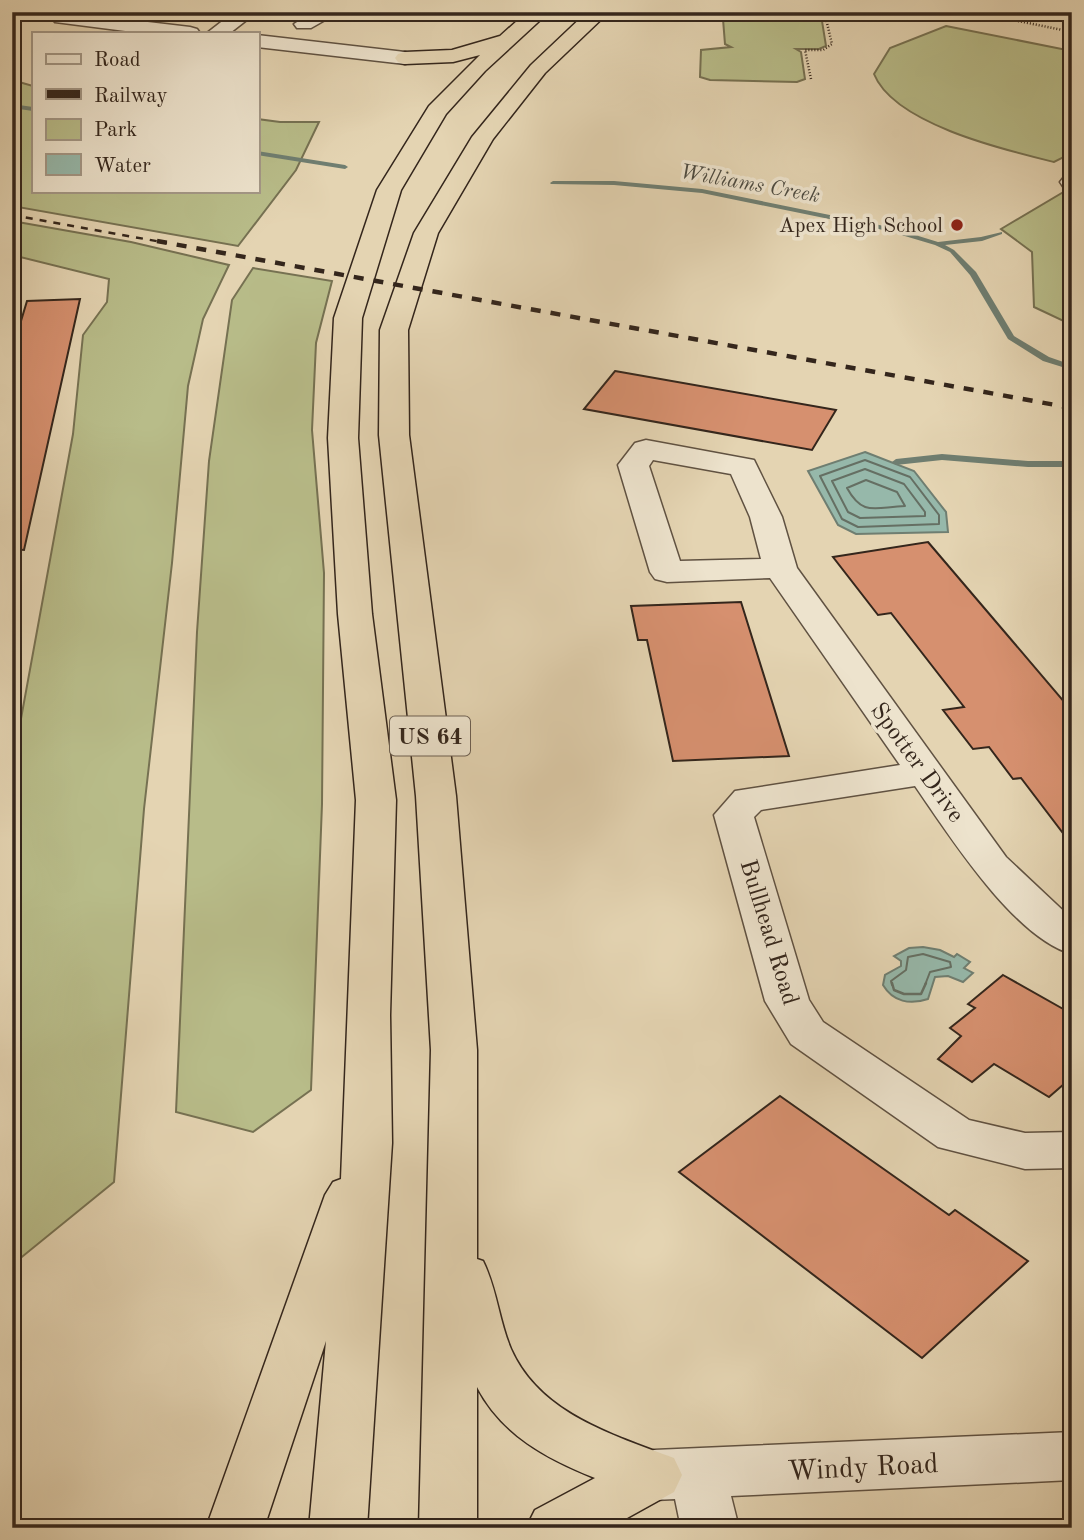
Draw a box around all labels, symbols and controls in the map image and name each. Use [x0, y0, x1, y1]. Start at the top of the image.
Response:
legend [32, 32, 259, 192]
text: Road [94, 50, 141, 71]
text: Railway [94, 86, 168, 107]
text: Park [94, 120, 137, 141]
text: Water [94, 156, 151, 177]
water label: Williams Creek [678, 162, 821, 207]
place label: Apex High School [779, 216, 943, 237]
marker: Apex High School [949, 217, 965, 233]
street label: Spotter Drive [865, 699, 968, 827]
road number: US 64 [390, 716, 470, 756]
street label: Bullhead Road [735, 857, 802, 1008]
street label: Windy Road [787, 1451, 939, 1487]

